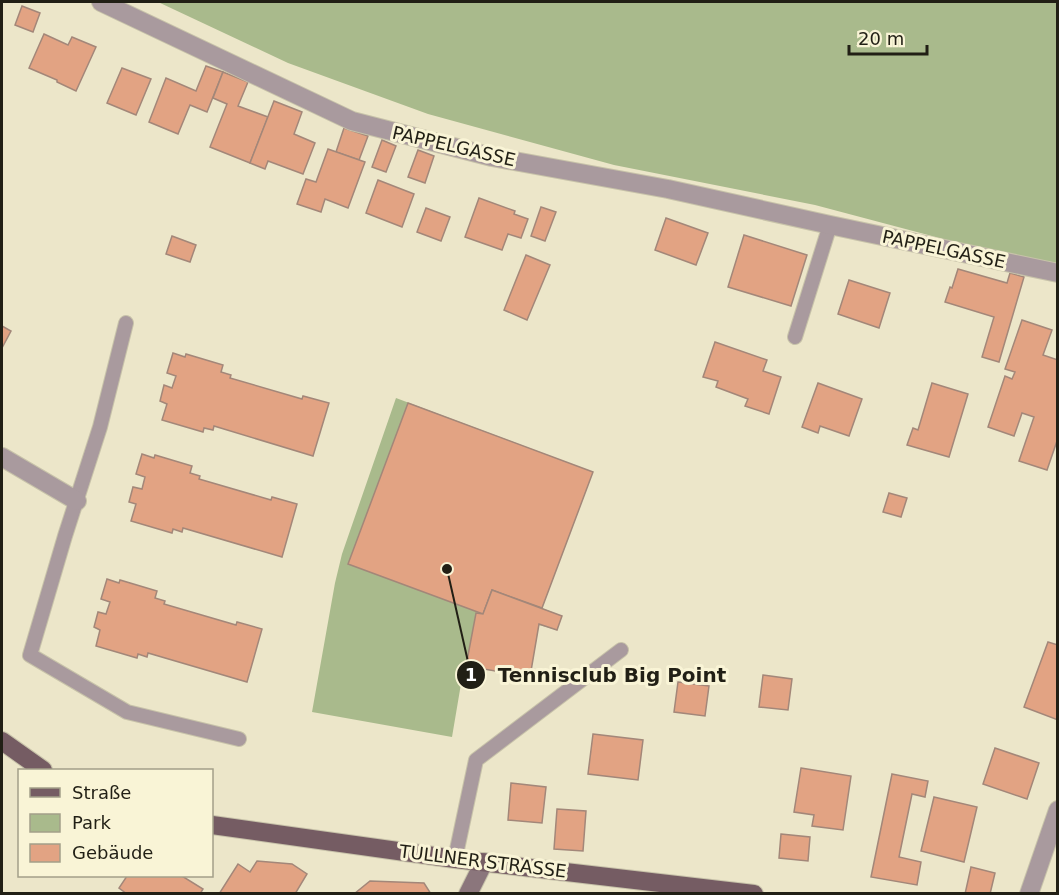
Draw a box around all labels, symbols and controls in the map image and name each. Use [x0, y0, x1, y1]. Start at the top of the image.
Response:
scale bar [849, 18, 927, 56]
text: 20 m [858, 28, 904, 49]
street label: PAPPELGASSE [390, 122, 518, 170]
street label: PAPPELGASSE [880, 226, 1008, 272]
callout: Tennisclub Big Point [456, 656, 738, 694]
text: Tennisclub Big Point [498, 663, 727, 687]
text: 1 [465, 664, 477, 685]
legend [18, 769, 213, 877]
text: Straße [72, 782, 131, 803]
text: Park [72, 812, 111, 833]
street label: TULLNER STRASSE [397, 840, 568, 882]
text: Gebäude [72, 842, 153, 863]

